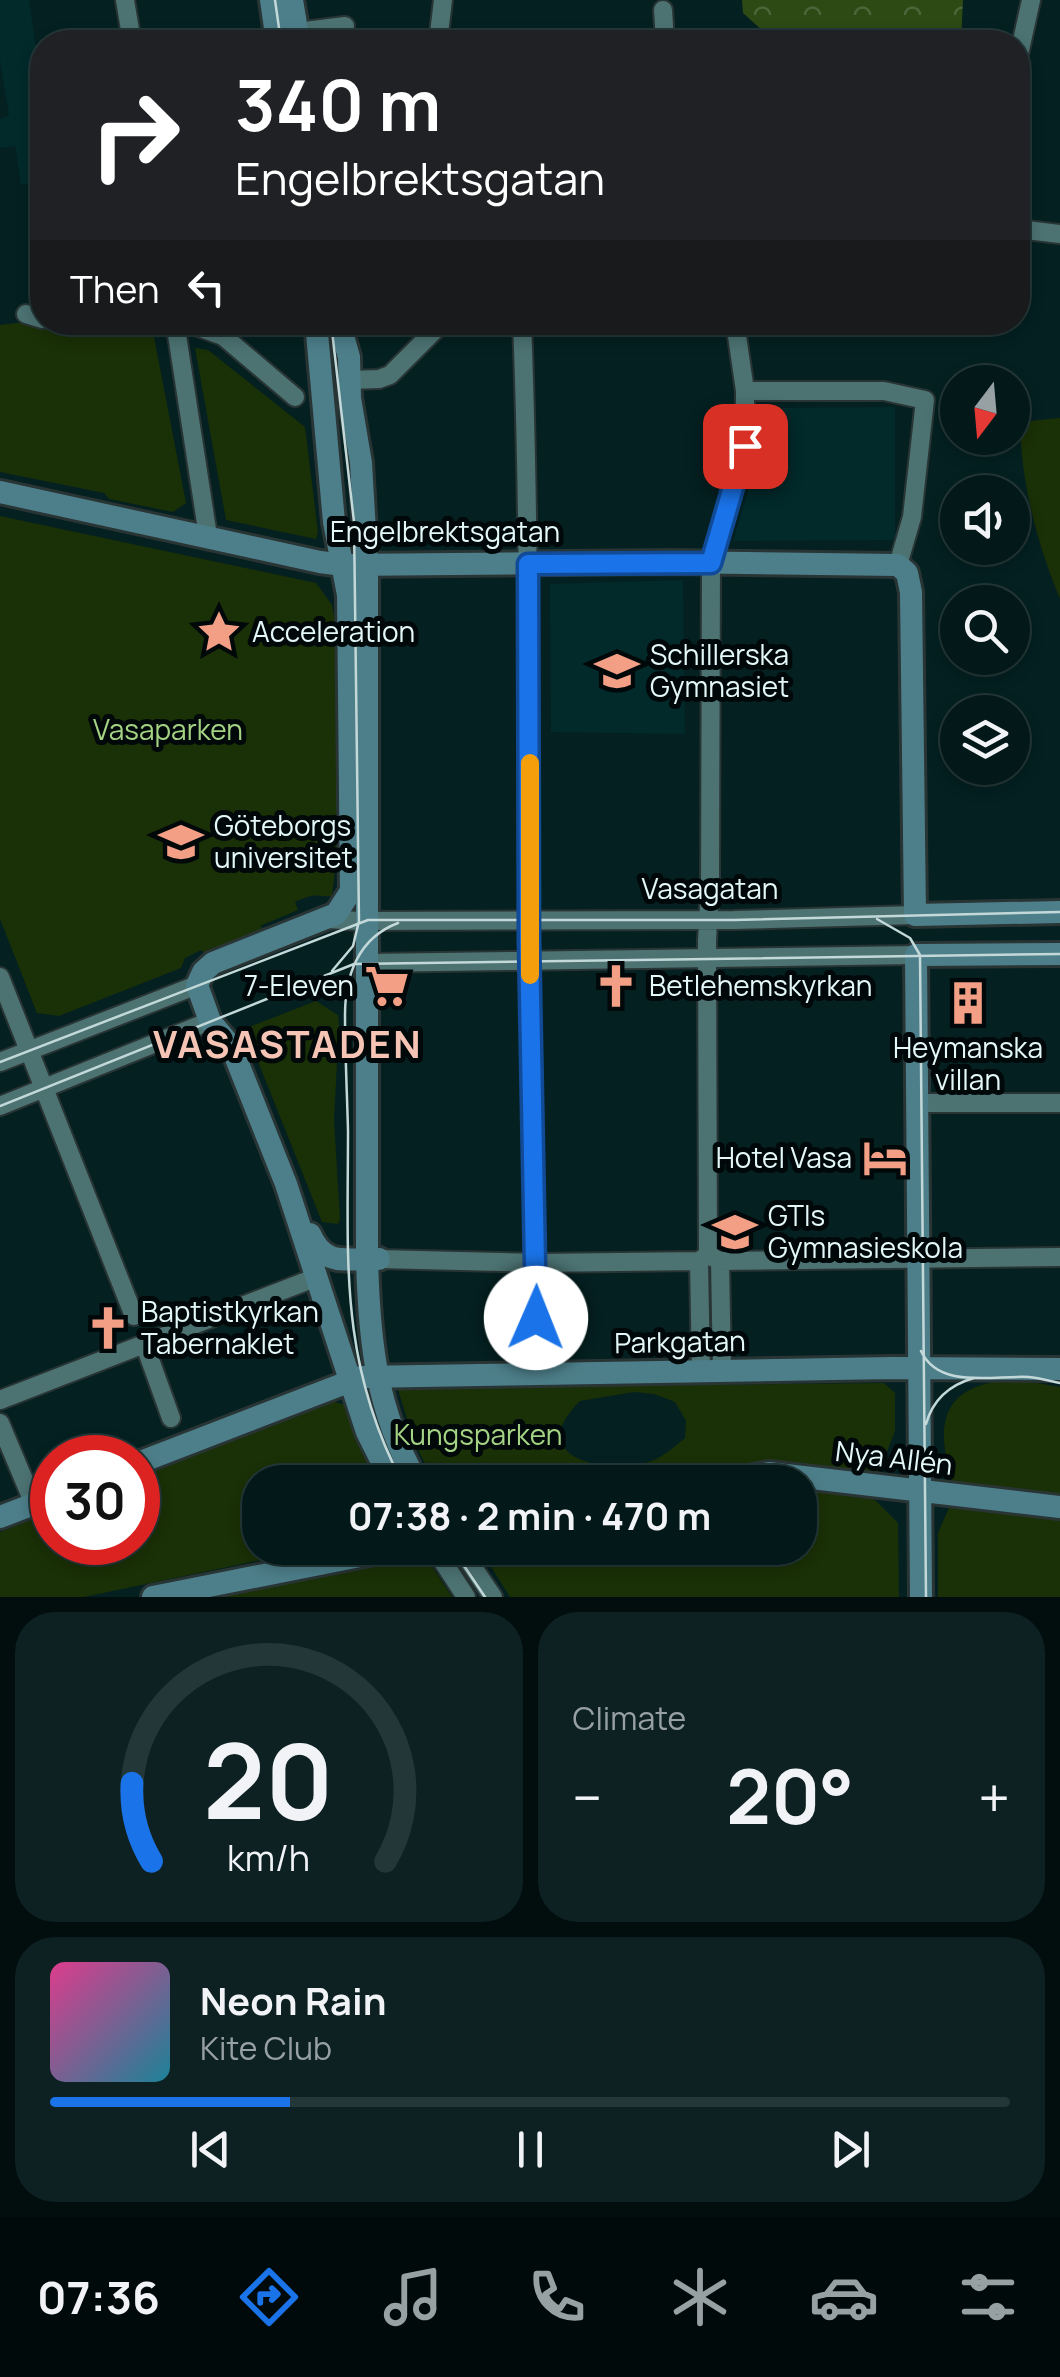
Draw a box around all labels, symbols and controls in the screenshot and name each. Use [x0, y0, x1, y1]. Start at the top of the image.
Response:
text: 340 m [235, 56, 441, 152]
icon: right [70, 70, 200, 200]
text: Engelbrektsgatan [235, 147, 605, 209]
icon: left [179, 260, 234, 315]
text: Then [70, 262, 159, 314]
north arrow [940, 365, 1030, 455]
map controls [940, 365, 1030, 785]
pin [703, 404, 788, 489]
icon: arrive [718, 419, 773, 474]
button: sound [940, 475, 1030, 565]
street label: Engelbrektsgatan [330, 512, 560, 550]
button: search [940, 585, 1030, 675]
place icon: Acceleration [195, 608, 243, 656]
place label: Acceleration [252, 612, 415, 650]
place label: Schillerska Gymnasiet [650, 635, 789, 705]
school or university icon: Schillerska Gymnasiet [593, 647, 641, 695]
button: layers [940, 695, 1030, 785]
park label: Vasaparken [93, 710, 243, 748]
place label: Göteborgs universitet [214, 806, 353, 876]
school or university icon: Göteborgs universitet [157, 818, 205, 866]
street label: Vasagatan [642, 869, 778, 907]
supermarket icon: 7-Eleven [363, 962, 411, 1010]
church icon: Betlehemskyrkan [592, 962, 640, 1010]
place label: 7-Eleven [244, 966, 354, 1004]
place label: Betlehemskyrkan [649, 966, 873, 1004]
building icon: Heymanska villan [944, 979, 992, 1027]
district label: VASASTADEN [153, 1017, 423, 1069]
place label: Heymanska villan [893, 1028, 1043, 1098]
hotel icon: Hotel Vasa [861, 1134, 909, 1182]
place label: Hotel Vasa [716, 1138, 852, 1176]
place label: GTIs Gymnasieskola [768, 1196, 963, 1266]
school or university icon: GTIs Gymnasieskola [711, 1208, 759, 1256]
position arrow [484, 1266, 588, 1370]
place label: Baptistkyrkan Tabernaklet [141, 1292, 319, 1362]
church icon: Baptistkyrkan Tabernaklet [84, 1304, 132, 1352]
street label: Parkgatan [614, 1321, 746, 1361]
park label: Kungsparken [394, 1415, 562, 1453]
street label: Nya Allén [833, 1431, 955, 1483]
speed limit sign: 30 [30, 1435, 160, 1565]
text: 07:38 · 2 min · 470 m [348, 1489, 711, 1541]
text: Climate [573, 1696, 686, 1740]
text: 20 [204, 1708, 334, 1850]
text: 20° [726, 1744, 854, 1847]
text: − [573, 1759, 602, 1835]
text: + [978, 1759, 1010, 1835]
text: km/h [227, 1833, 310, 1882]
text: Neon Rain [200, 1974, 386, 2026]
text: Kite Club [200, 2026, 332, 2070]
icon: previous [183, 2122, 238, 2177]
icon: pause [503, 2122, 558, 2177]
icon: next [823, 2122, 878, 2177]
icon: directions [234, 2262, 304, 2332]
icon: music [378, 2262, 448, 2332]
icon: phone [522, 2262, 592, 2332]
icon: climate [665, 2262, 735, 2332]
icon: car [809, 2262, 879, 2332]
icon: filters [953, 2262, 1023, 2332]
text: 07:36 [37, 2266, 160, 2328]

